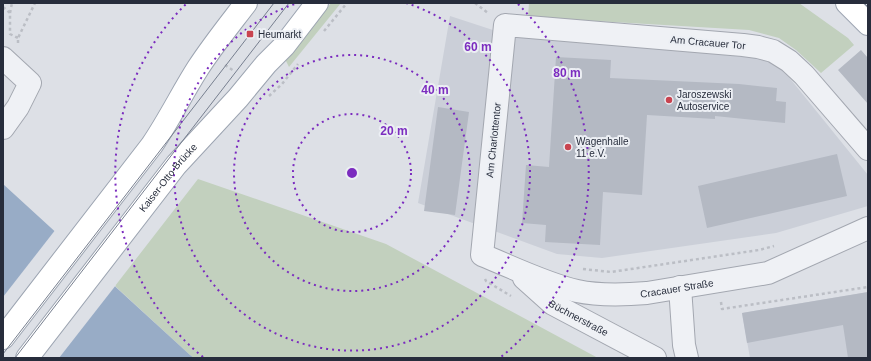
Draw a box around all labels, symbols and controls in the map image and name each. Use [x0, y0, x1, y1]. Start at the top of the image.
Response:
marker: Heumarkt [245, 29, 255, 39]
place label: Heumarkt [258, 29, 302, 40]
street label: Am Cracauer Tor [670, 34, 747, 51]
text: 60 m [464, 40, 492, 54]
text: 80 m [553, 66, 581, 80]
text: 40 m [421, 83, 449, 97]
place label: Jaroszewski Autoservice [677, 89, 731, 112]
marker: Jaroszewski Autoservice [664, 95, 674, 105]
street label: Am Charlottentor [484, 101, 503, 178]
text: 20 m [380, 124, 408, 138]
place label: Wagenhalle 11 e.V. [576, 136, 629, 159]
street label: Kaiser-Otto-Brücke [137, 141, 200, 214]
marker: Wagenhalle 11 e.V. [563, 142, 573, 152]
centre of rings [345, 166, 359, 180]
street label: Cracauer Straße [640, 277, 715, 300]
street label: Büchnerstraße [546, 298, 610, 338]

